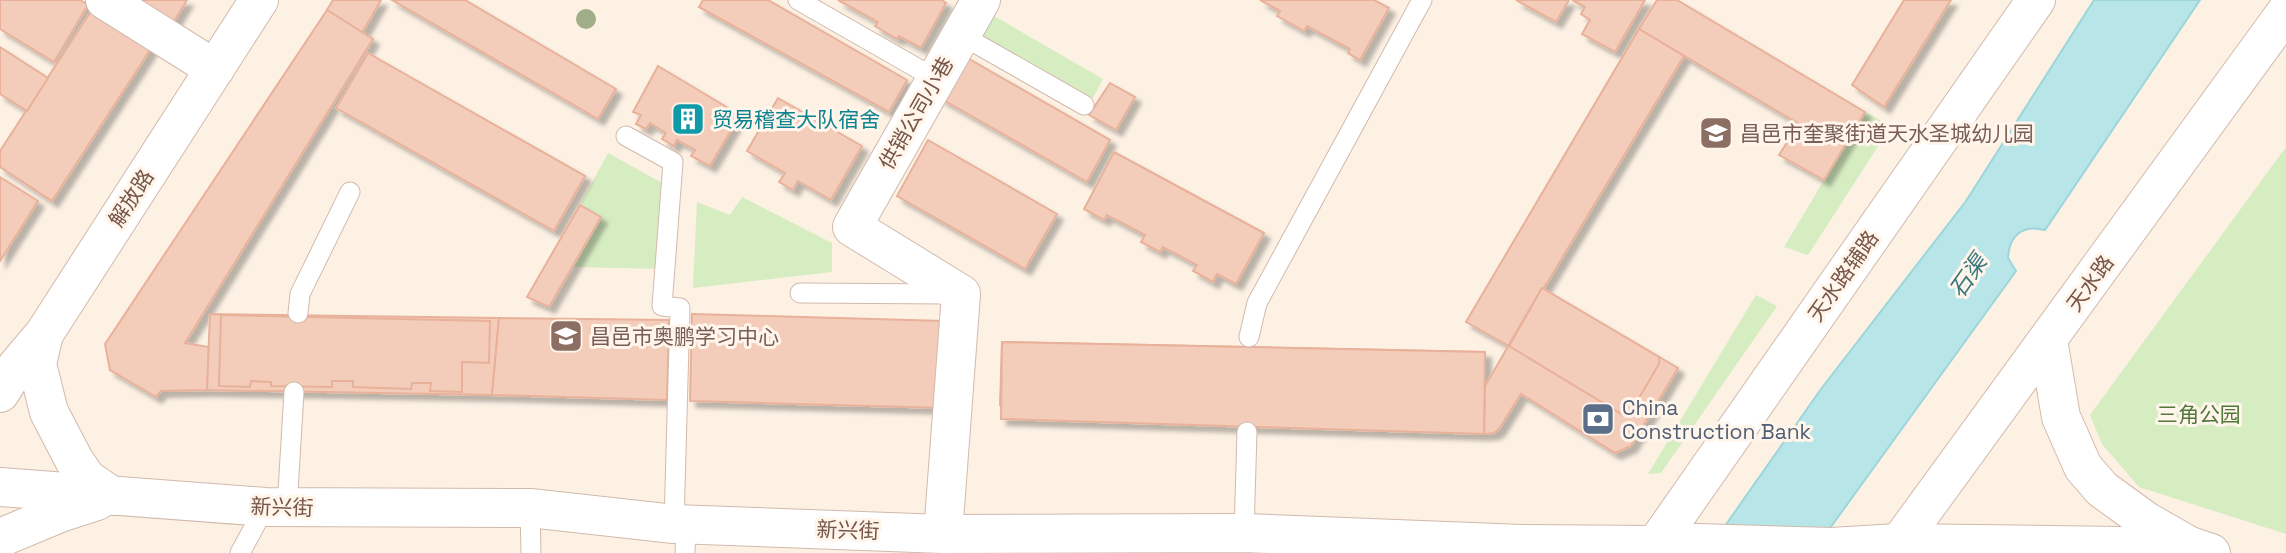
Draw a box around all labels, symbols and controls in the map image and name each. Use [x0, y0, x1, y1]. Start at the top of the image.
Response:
street label: 供销公司小巷 [873, 52, 959, 174]
building icon: 贸易稽查大队宿舍 [669, 100, 707, 138]
place label: 贸易稽查大队宿舍 [712, 106, 880, 133]
school or university icon: 昌邑市奎聚街道天水圣城幼儿园 [1697, 114, 1735, 152]
place label: 昌邑市奎聚街道天水圣城幼儿园 [1740, 120, 2034, 147]
street label: 解放路 [103, 164, 159, 232]
street label: 天水路辅路 [1802, 225, 1884, 327]
water label: 石渠 [1943, 246, 1995, 303]
street label: 天水路 [2061, 250, 2119, 316]
school or university icon: 昌邑市奥鹏学习中心 [547, 317, 585, 355]
place label: 昌邑市奥鹏学习中心 [590, 323, 779, 350]
place label: China Construction Bank [1622, 394, 1811, 445]
bank icon: China Construction Bank [1579, 400, 1617, 438]
park label: 三角公园 [2157, 401, 2241, 428]
street label: 新兴街 [250, 492, 314, 522]
street label: 新兴街 [816, 515, 880, 545]

